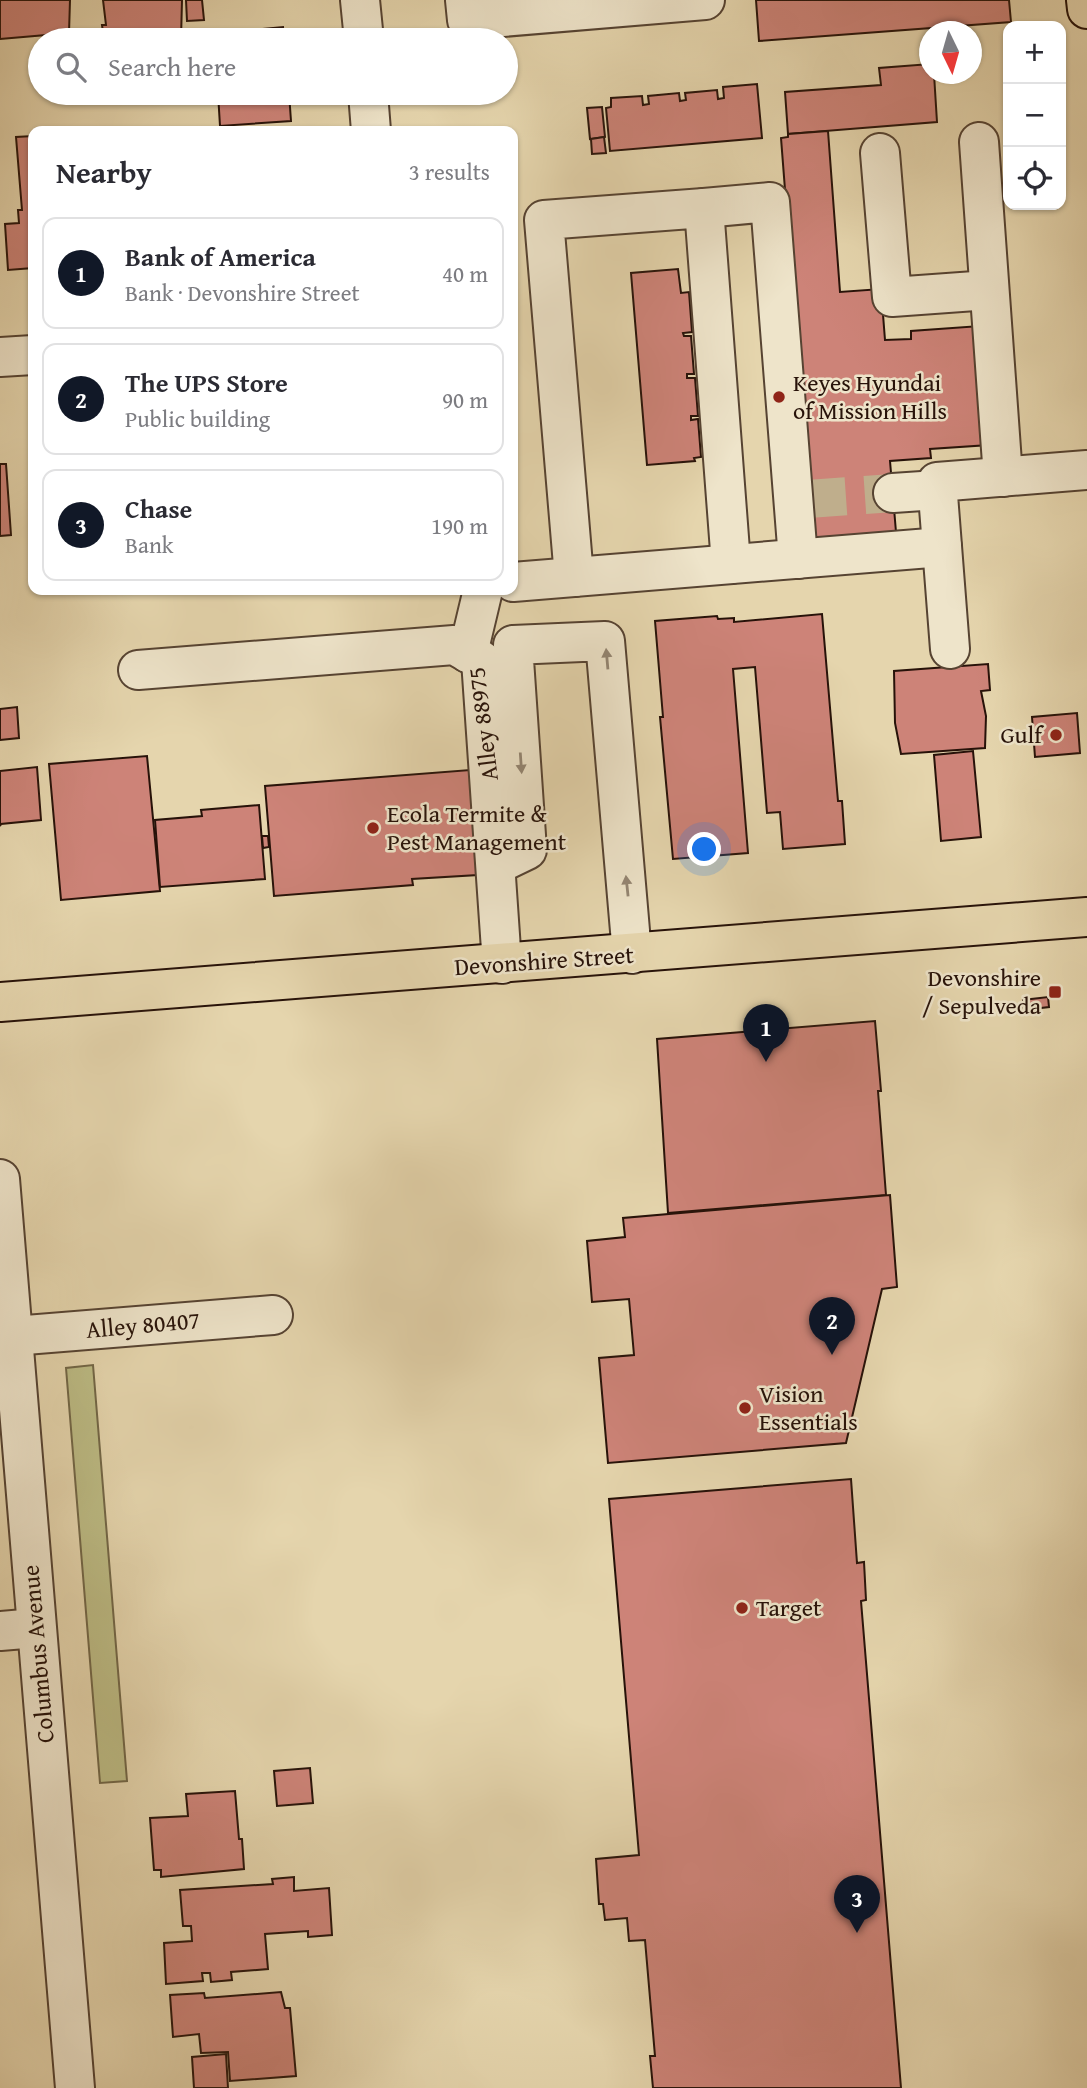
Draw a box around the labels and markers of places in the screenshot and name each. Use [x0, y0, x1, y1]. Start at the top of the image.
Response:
place label: Keyes Hyundai of Mission Hills [793, 365, 947, 428]
marker: Keyes Hyundai of Mission Hills [771, 389, 787, 405]
place label: Gulf [1000, 717, 1044, 752]
marker: Gulf [1048, 727, 1064, 743]
place label: Ecola Termite & Pest Management [387, 796, 567, 859]
marker: Ecola Termite & Pest Management [365, 820, 381, 836]
place label: Devonshire / Sepulveda [922, 960, 1042, 1023]
marker: Devonshire / Sepulveda [1047, 984, 1063, 1000]
pin: 1 [743, 1004, 789, 1062]
pin: 2 [809, 1297, 855, 1355]
place label: Vision Essentials [759, 1376, 858, 1439]
marker: Vision Essentials [737, 1400, 753, 1416]
place label: Target [756, 1590, 822, 1625]
marker: Target [734, 1600, 750, 1616]
pin: 3 [834, 1875, 880, 1933]

